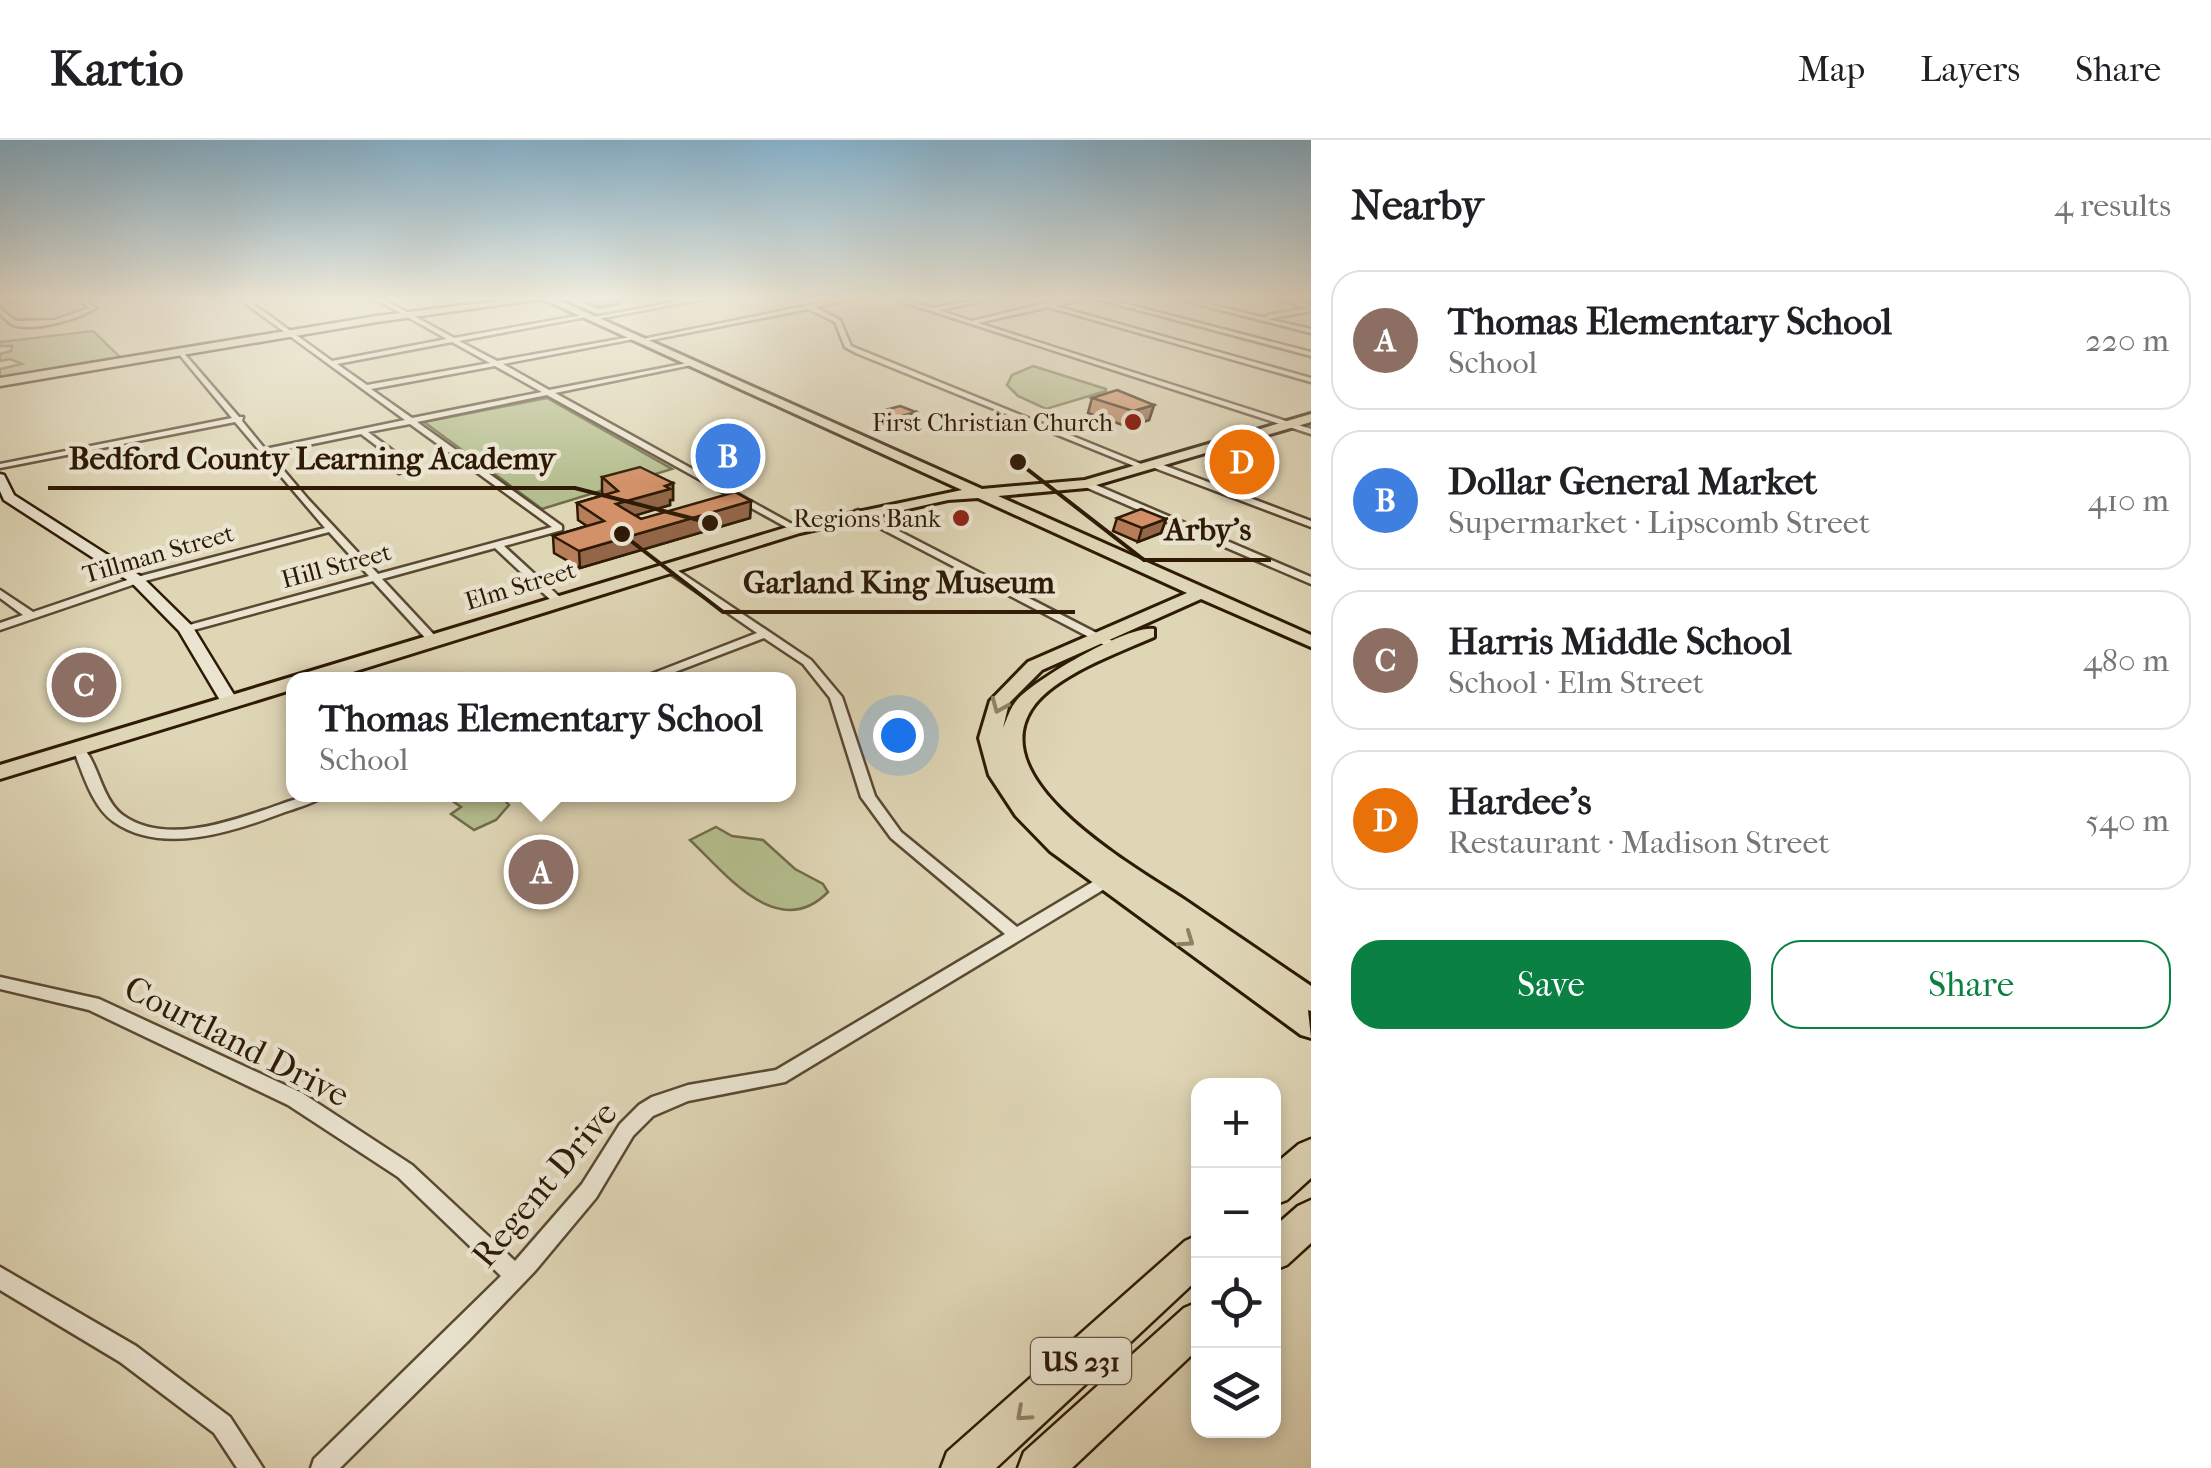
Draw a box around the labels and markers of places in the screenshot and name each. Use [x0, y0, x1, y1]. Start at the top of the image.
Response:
place label: First Christian Church [872, 408, 1113, 437]
marker: First Christian Church [1122, 411, 1144, 433]
pin: B [696, 418, 760, 494]
pin: D [1210, 424, 1274, 500]
callout: Bedford County Learning Academy [48, 426, 575, 488]
callout: Arby's [1144, 498, 1271, 560]
place label: Regions Bank [793, 504, 942, 533]
marker: Regions Bank [950, 507, 972, 529]
callout: Garland King Museum [723, 550, 1075, 612]
pin: C [52, 648, 116, 722]
pin: A [508, 834, 574, 910]

